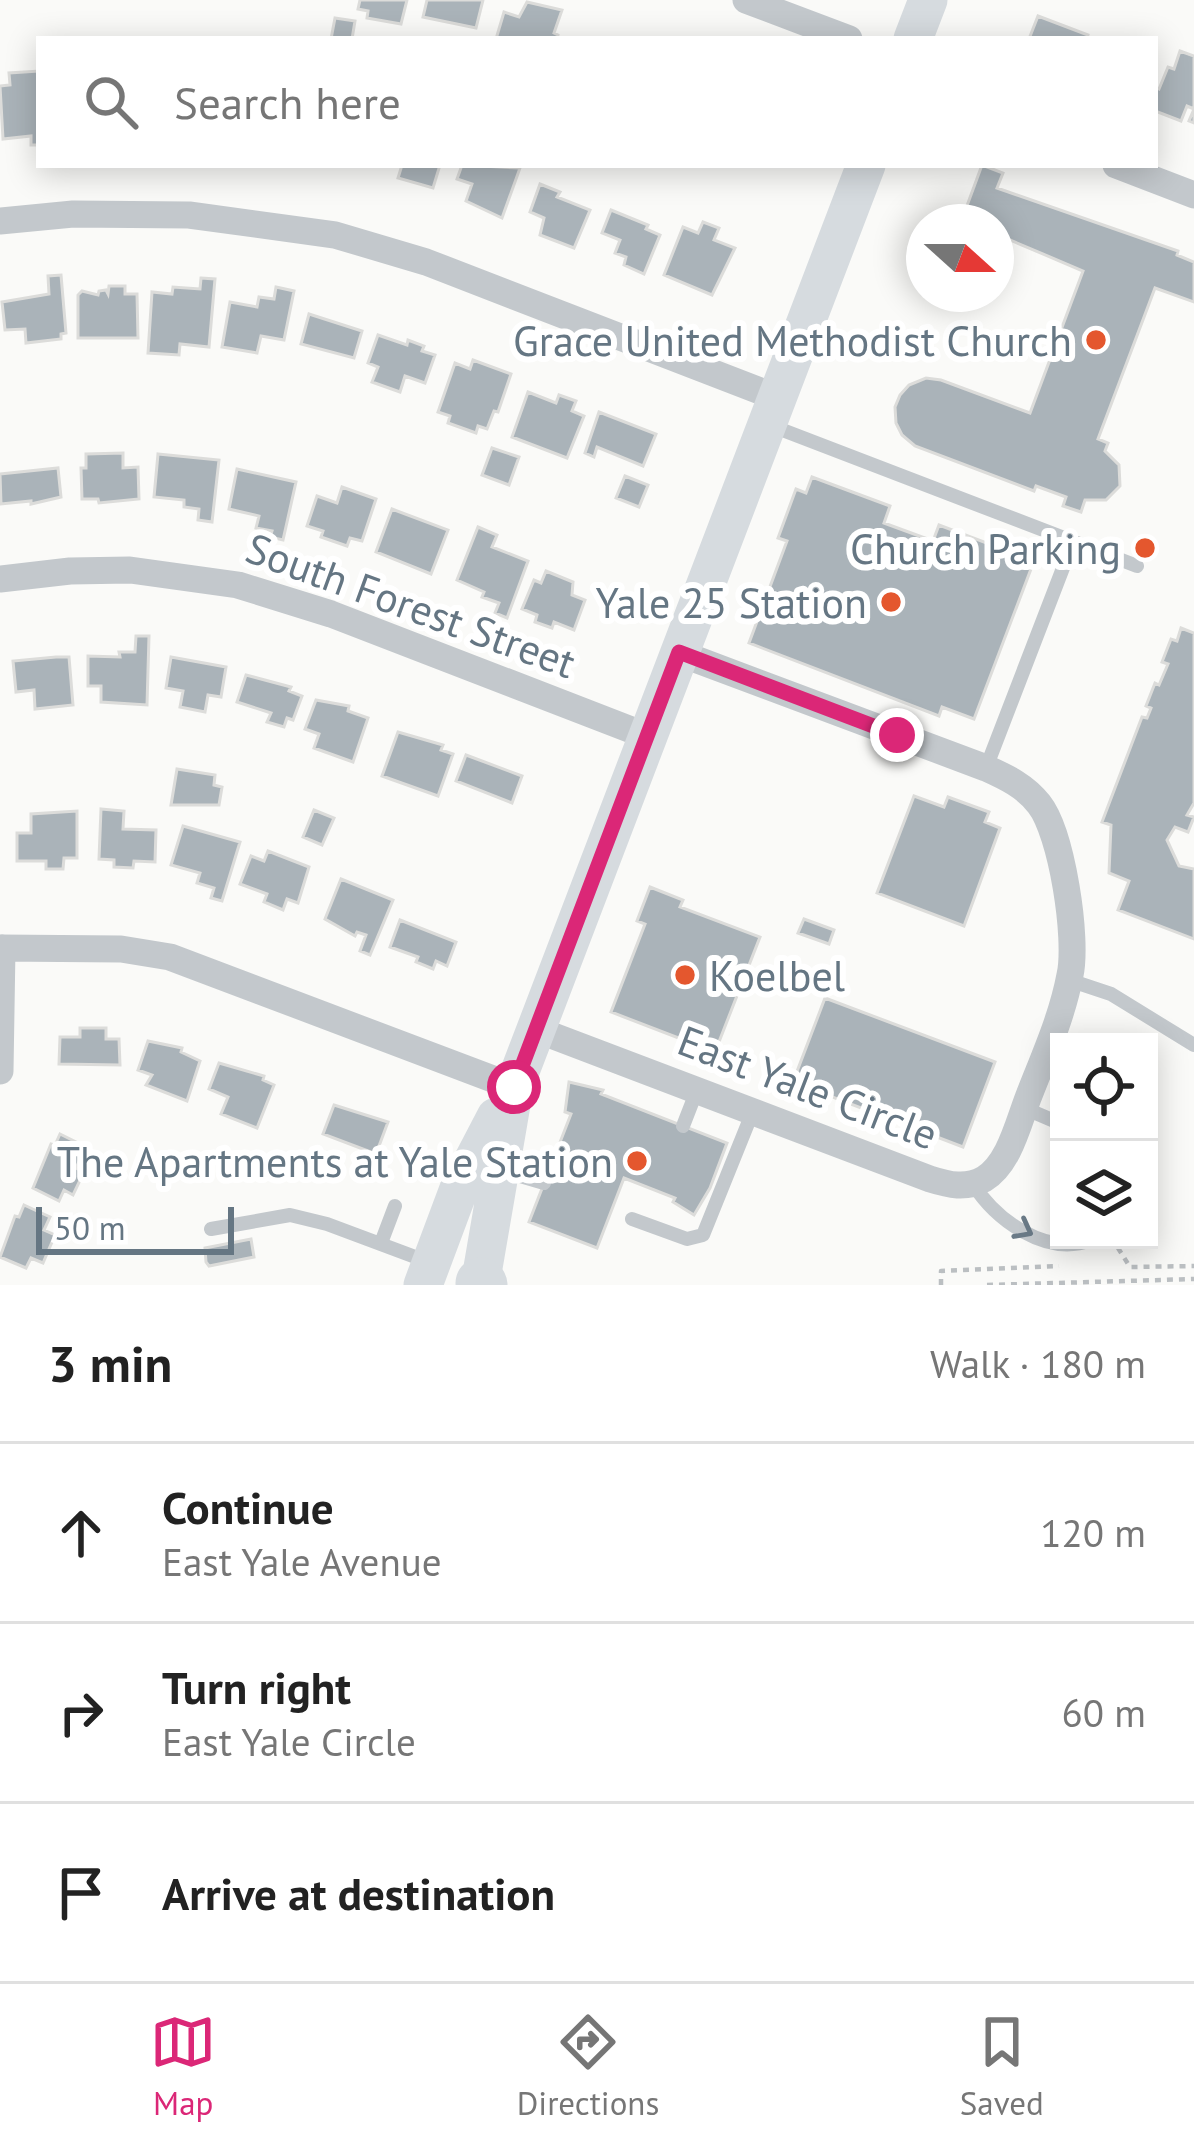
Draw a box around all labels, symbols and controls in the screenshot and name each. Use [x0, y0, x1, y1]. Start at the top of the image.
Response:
search box [36, 36, 1158, 168]
icon: search [78, 69, 144, 135]
text: Search here [174, 73, 401, 131]
north arrow [906, 204, 1014, 312]
place label: Grace United Methodist Church [513, 313, 1072, 368]
marker: Grace United Methodist Church [1083, 327, 1109, 353]
street label: South Forest Street [239, 520, 583, 690]
place label: Church Parking [850, 521, 1121, 576]
marker: Church Parking [1132, 535, 1158, 561]
place label: Yale 25 Station [596, 575, 867, 630]
marker: Yale 25 Station [878, 589, 904, 615]
route end [870, 708, 924, 762]
place label: Koelbel [709, 948, 845, 1003]
marker: Koelbel [672, 962, 698, 988]
street label: East Yale Circle [671, 1012, 945, 1162]
map controls [1050, 1033, 1158, 1249]
button: locate [1050, 1033, 1158, 1141]
route start [487, 1060, 541, 1114]
place label: The Apartments at Yale Station [57, 1134, 613, 1189]
button: layers [1050, 1141, 1158, 1249]
marker: The Apartments at Yale Station [624, 1148, 650, 1174]
scale bar [36, 1201, 234, 1254]
text: 50 m [54, 1206, 126, 1249]
one-way arrow [1012, 1216, 1033, 1239]
text: 3 min [48, 1330, 172, 1396]
text: Walk · 180 m [930, 1338, 1146, 1389]
text: Continue [162, 1478, 334, 1536]
icon: ahead [48, 1500, 114, 1566]
text: 120 m [1040, 1507, 1146, 1558]
text: East Yale Avenue [162, 1536, 442, 1587]
text: Turn right [162, 1658, 351, 1716]
icon: right [48, 1680, 114, 1746]
text: 60 m [1061, 1687, 1146, 1738]
text: East Yale Circle [162, 1716, 416, 1767]
icon: arrive [48, 1860, 114, 1926]
text: Arrive at destination [162, 1864, 555, 1922]
tab: Map [150, 2009, 216, 2124]
tab: Directions [517, 2009, 659, 2124]
tab: Saved [960, 2009, 1044, 2124]

